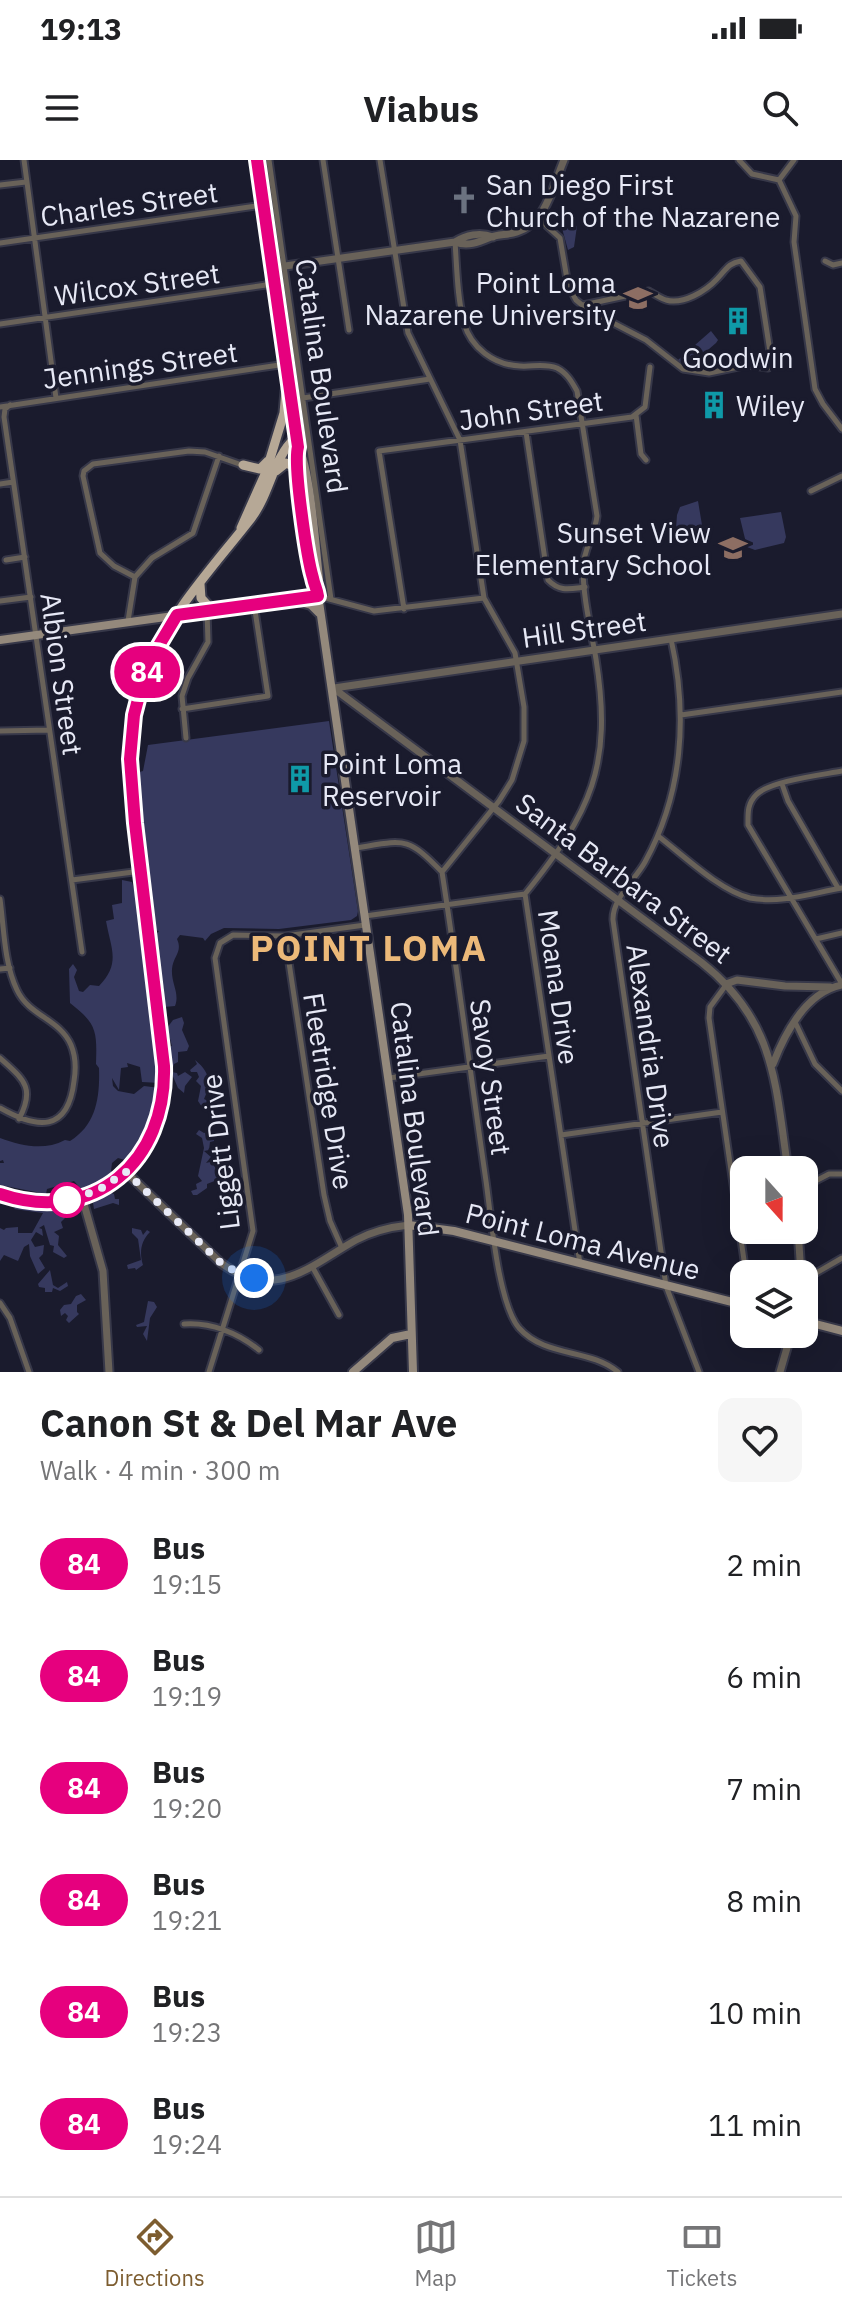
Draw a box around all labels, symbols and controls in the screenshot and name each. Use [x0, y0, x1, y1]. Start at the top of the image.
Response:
text: 19:13 [40, 9, 122, 48]
text: Viabus [363, 85, 479, 132]
icon: menu [40, 86, 84, 130]
icon: search [758, 86, 802, 130]
place label: San Diego First Church of the Nazarene [486, 166, 780, 235]
street label: Charles Street [38, 173, 220, 235]
church icon: San Diego First Church of the Nazarene [449, 185, 479, 215]
street label: Wilcox Street [52, 254, 222, 314]
street label: Catalina Boulevard [287, 256, 357, 496]
place label: Point Loma Nazarene University [364, 264, 616, 333]
school or university icon: Point Loma Nazarene University [623, 283, 653, 313]
building icon: Goodwin [723, 306, 753, 336]
street label: Jennings Street [40, 333, 240, 397]
place label: Goodwin [682, 339, 794, 376]
street label: John Street [457, 382, 605, 438]
place label: Wiley [736, 387, 805, 424]
building icon: Wiley [699, 390, 729, 420]
place label: Sunset View Elementary School [475, 514, 711, 583]
school or university icon: Sunset View Elementary School [718, 533, 748, 563]
street label: Albion Street [32, 590, 92, 758]
street label: Hill Street [519, 602, 649, 656]
line badge: 84 [111, 646, 183, 698]
text: 84 [130, 653, 164, 690]
place label: Point Loma Reservoir [322, 745, 462, 814]
building icon: Point Loma Reservoir [285, 764, 315, 794]
street label: Santa Barbara Street [508, 784, 740, 972]
street label: Moana Drive [530, 907, 588, 1067]
district label: POINT LOMA [250, 924, 488, 971]
street label: Alexandria Drive [618, 942, 684, 1150]
street label: Fleetridge Drive [295, 990, 363, 1192]
street label: Savoy Street [462, 996, 520, 1158]
street label: Catalina Boulevard [382, 999, 448, 1239]
street label: Liggett Drive [192, 1072, 248, 1232]
north arrow [730, 1156, 818, 1244]
map controls [730, 1156, 818, 1348]
unlabelled marker [50, 1183, 84, 1217]
street label: Point Loma Avenue [462, 1194, 704, 1288]
your location [234, 1258, 274, 1298]
button: layers [730, 1260, 818, 1348]
text: Canon St & Del Mar Ave [40, 1398, 457, 1447]
button: heart [718, 1398, 802, 1482]
text: Walk · 4 min · 300 m [40, 1453, 280, 1487]
text: Bus [152, 1528, 205, 1567]
text: 84 [67, 1545, 101, 1582]
text: 2 min [726, 1545, 802, 1584]
text: 19:15 [152, 1567, 222, 1601]
text: Bus [152, 1640, 205, 1679]
text: 84 [67, 1657, 101, 1694]
text: 6 min [726, 1657, 802, 1696]
text: 19:19 [152, 1679, 222, 1713]
text: Bus [152, 1752, 205, 1791]
text: 84 [67, 1769, 101, 1806]
text: 7 min [726, 1769, 802, 1808]
text: 19:20 [152, 1791, 222, 1825]
text: Bus [152, 1864, 205, 1903]
text: 84 [67, 1881, 101, 1918]
text: 8 min [726, 1881, 802, 1920]
text: 19:21 [152, 1903, 222, 1937]
text: Bus [152, 1976, 205, 2015]
text: 84 [67, 1993, 101, 2030]
text: 10 min [708, 1993, 802, 2032]
text: 19:23 [152, 2015, 222, 2049]
text: Bus [152, 2088, 205, 2127]
text: 84 [67, 2105, 101, 2142]
text: 11 min [708, 2105, 802, 2144]
text: 19:24 [152, 2127, 222, 2161]
tab: Directions [104, 2215, 205, 2292]
tab: Map [414, 2215, 458, 2292]
tab: Tickets [667, 2215, 737, 2292]

